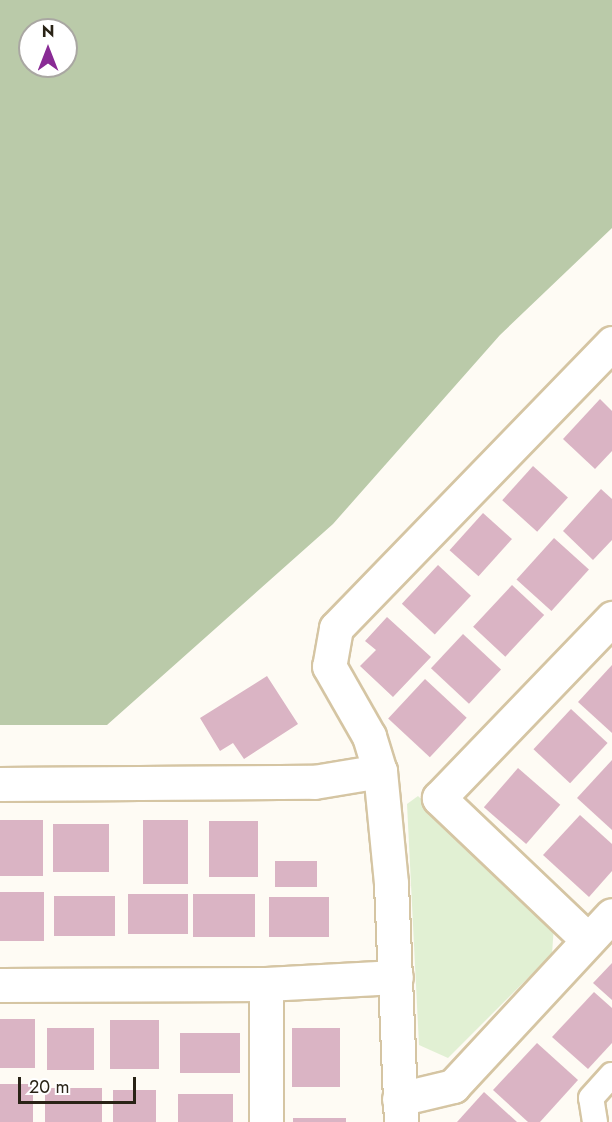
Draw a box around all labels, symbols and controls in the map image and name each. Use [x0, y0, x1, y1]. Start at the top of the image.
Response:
north arrow [18, 18, 78, 78]
text: N [42, 20, 54, 43]
scale bar [21, 1065, 140, 1103]
text: 20 m [29, 1074, 69, 1100]

